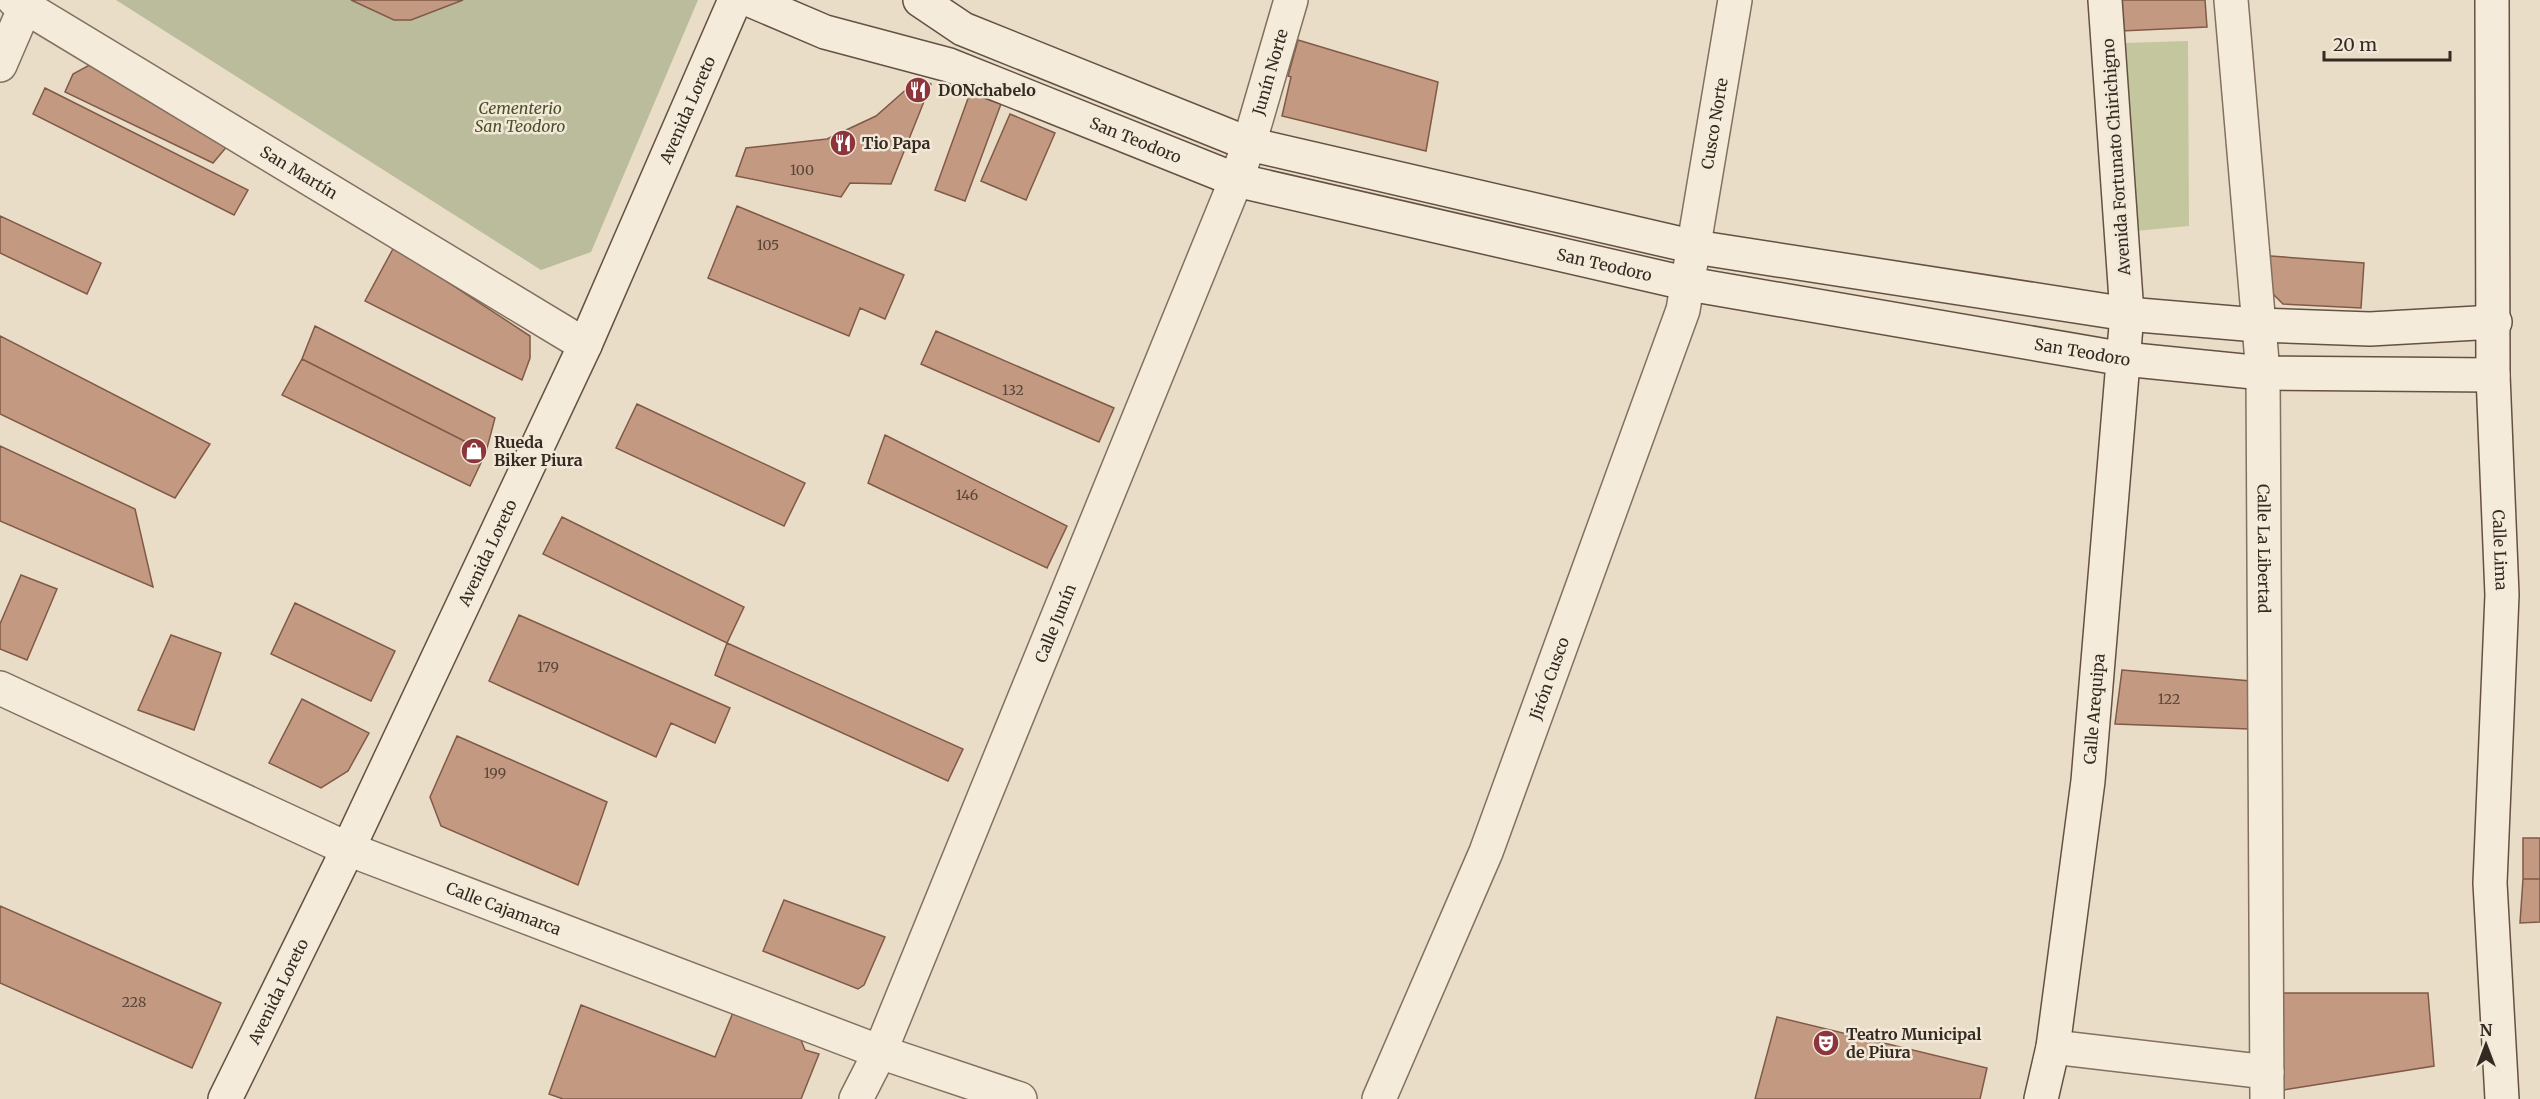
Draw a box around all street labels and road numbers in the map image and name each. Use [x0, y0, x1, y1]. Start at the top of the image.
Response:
street label: Junín Norte [1248, 27, 1292, 118]
street label: Avenida Fortunato Chirichigno [2098, 38, 2134, 277]
street label: Avenida Loreto [655, 53, 719, 168]
street label: Cusco Norte [1697, 76, 1732, 171]
street label: San Teodoro [1087, 113, 1184, 167]
street label: San Martín [257, 141, 342, 203]
street label: San Teodoro [1555, 244, 1654, 285]
street label: San Teodoro [2033, 334, 2131, 370]
street label: Calle La Libertad [2254, 484, 2274, 614]
street label: Avenida Loreto [453, 496, 521, 610]
street label: Calle Lima [2489, 509, 2512, 591]
street label: Calle Junín [1030, 581, 1080, 665]
street label: Jirón Cusco [1525, 634, 1573, 723]
street label: Calle Arequipa [2079, 652, 2109, 765]
street label: Calle Cajamarca [443, 877, 564, 940]
street label: Avenida Loreto [243, 935, 312, 1048]

